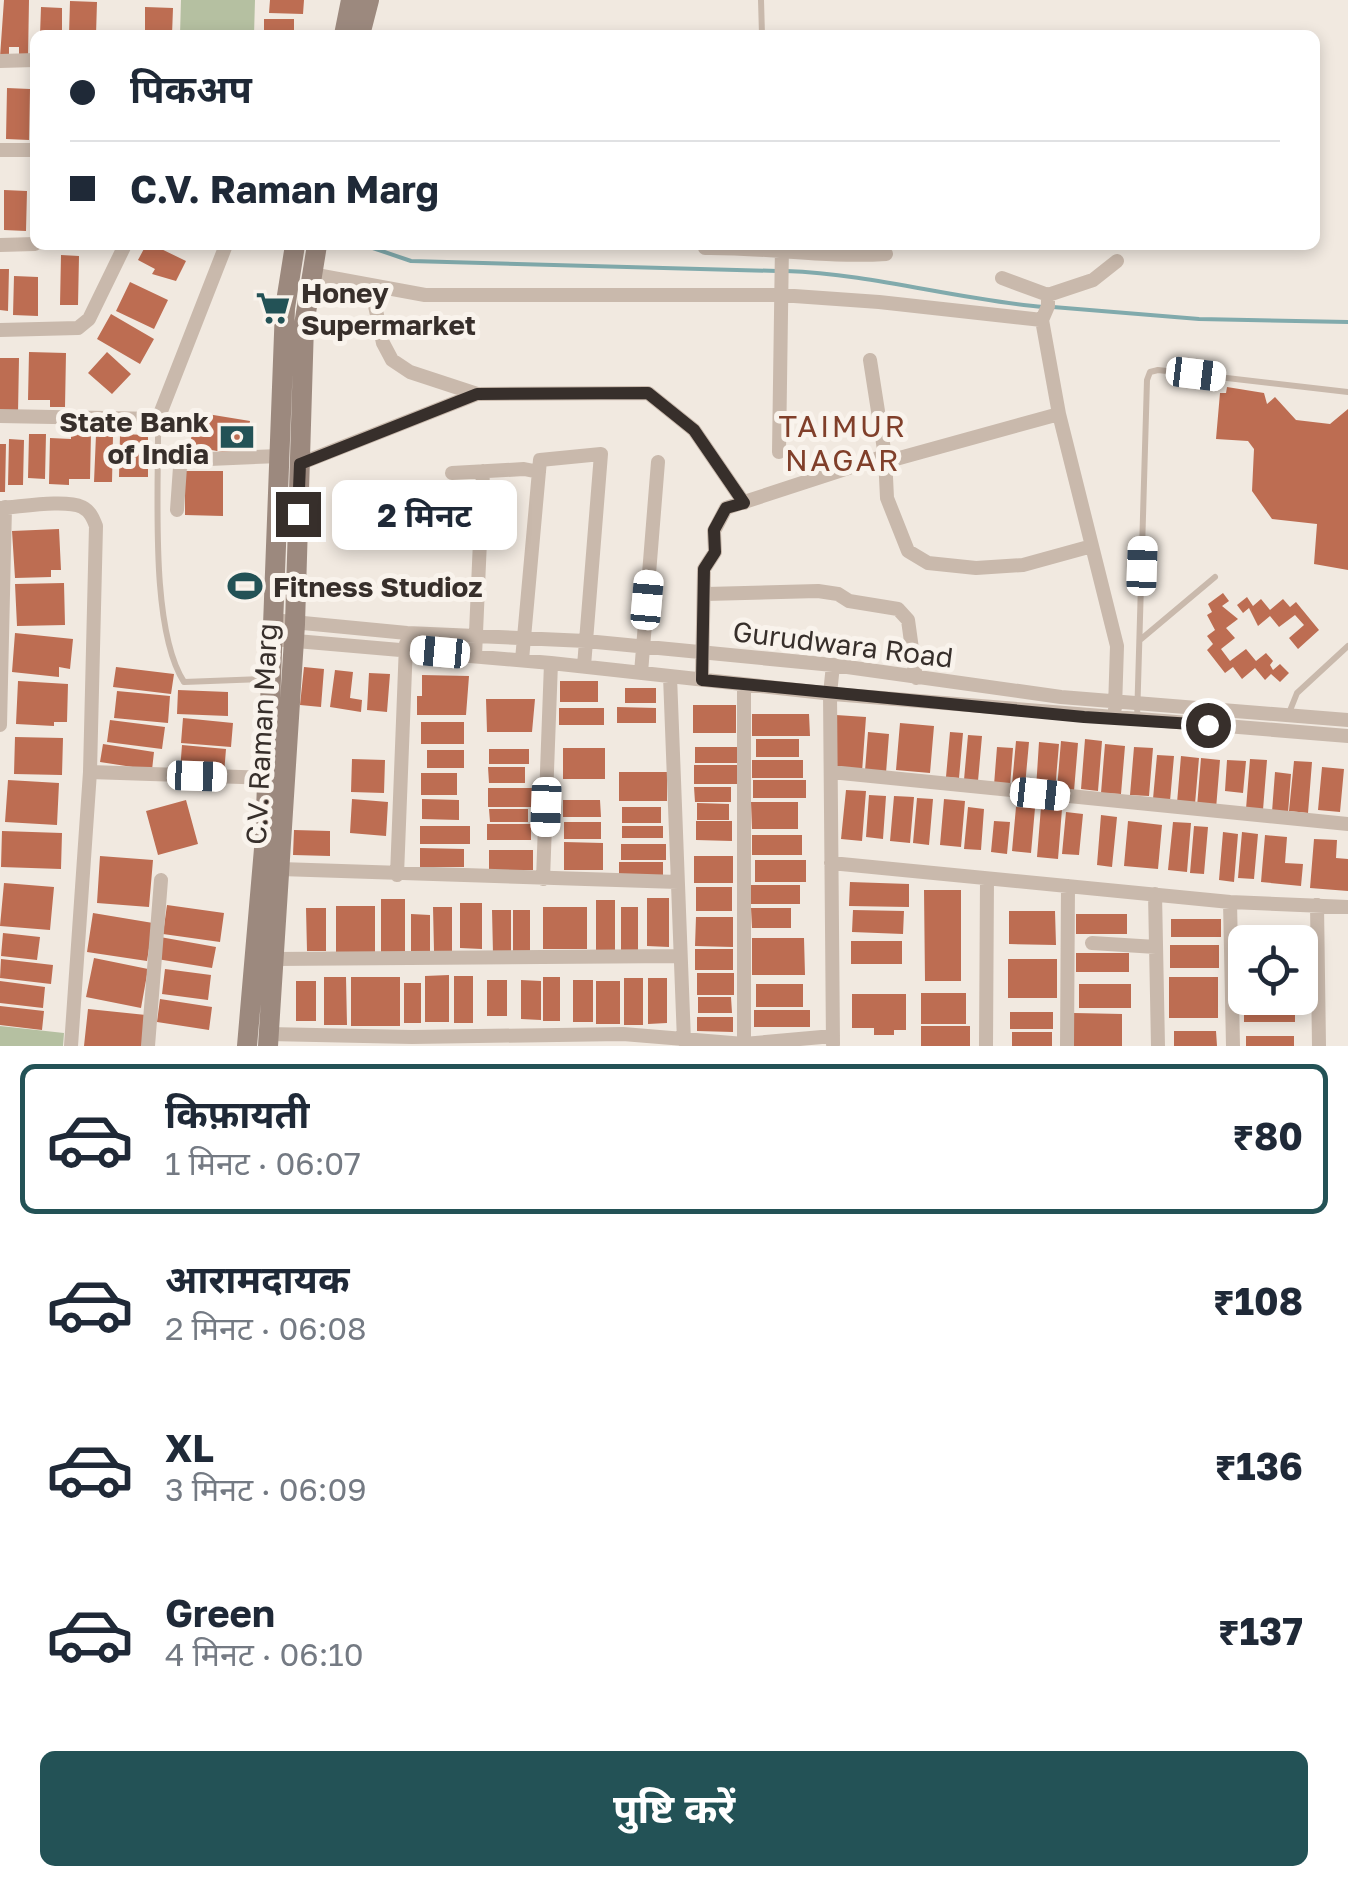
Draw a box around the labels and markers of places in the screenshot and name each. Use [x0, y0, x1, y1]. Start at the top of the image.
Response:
place label: Honey Supermarket [301, 276, 476, 341]
supermarket icon: Honey Supermarket [254, 289, 292, 327]
place label: State Bank of India [59, 405, 209, 470]
bank icon: State Bank of India [218, 418, 256, 456]
sports icon: Fitness Studioz [226, 567, 264, 605]
place label: Fitness Studioz [273, 570, 483, 603]

